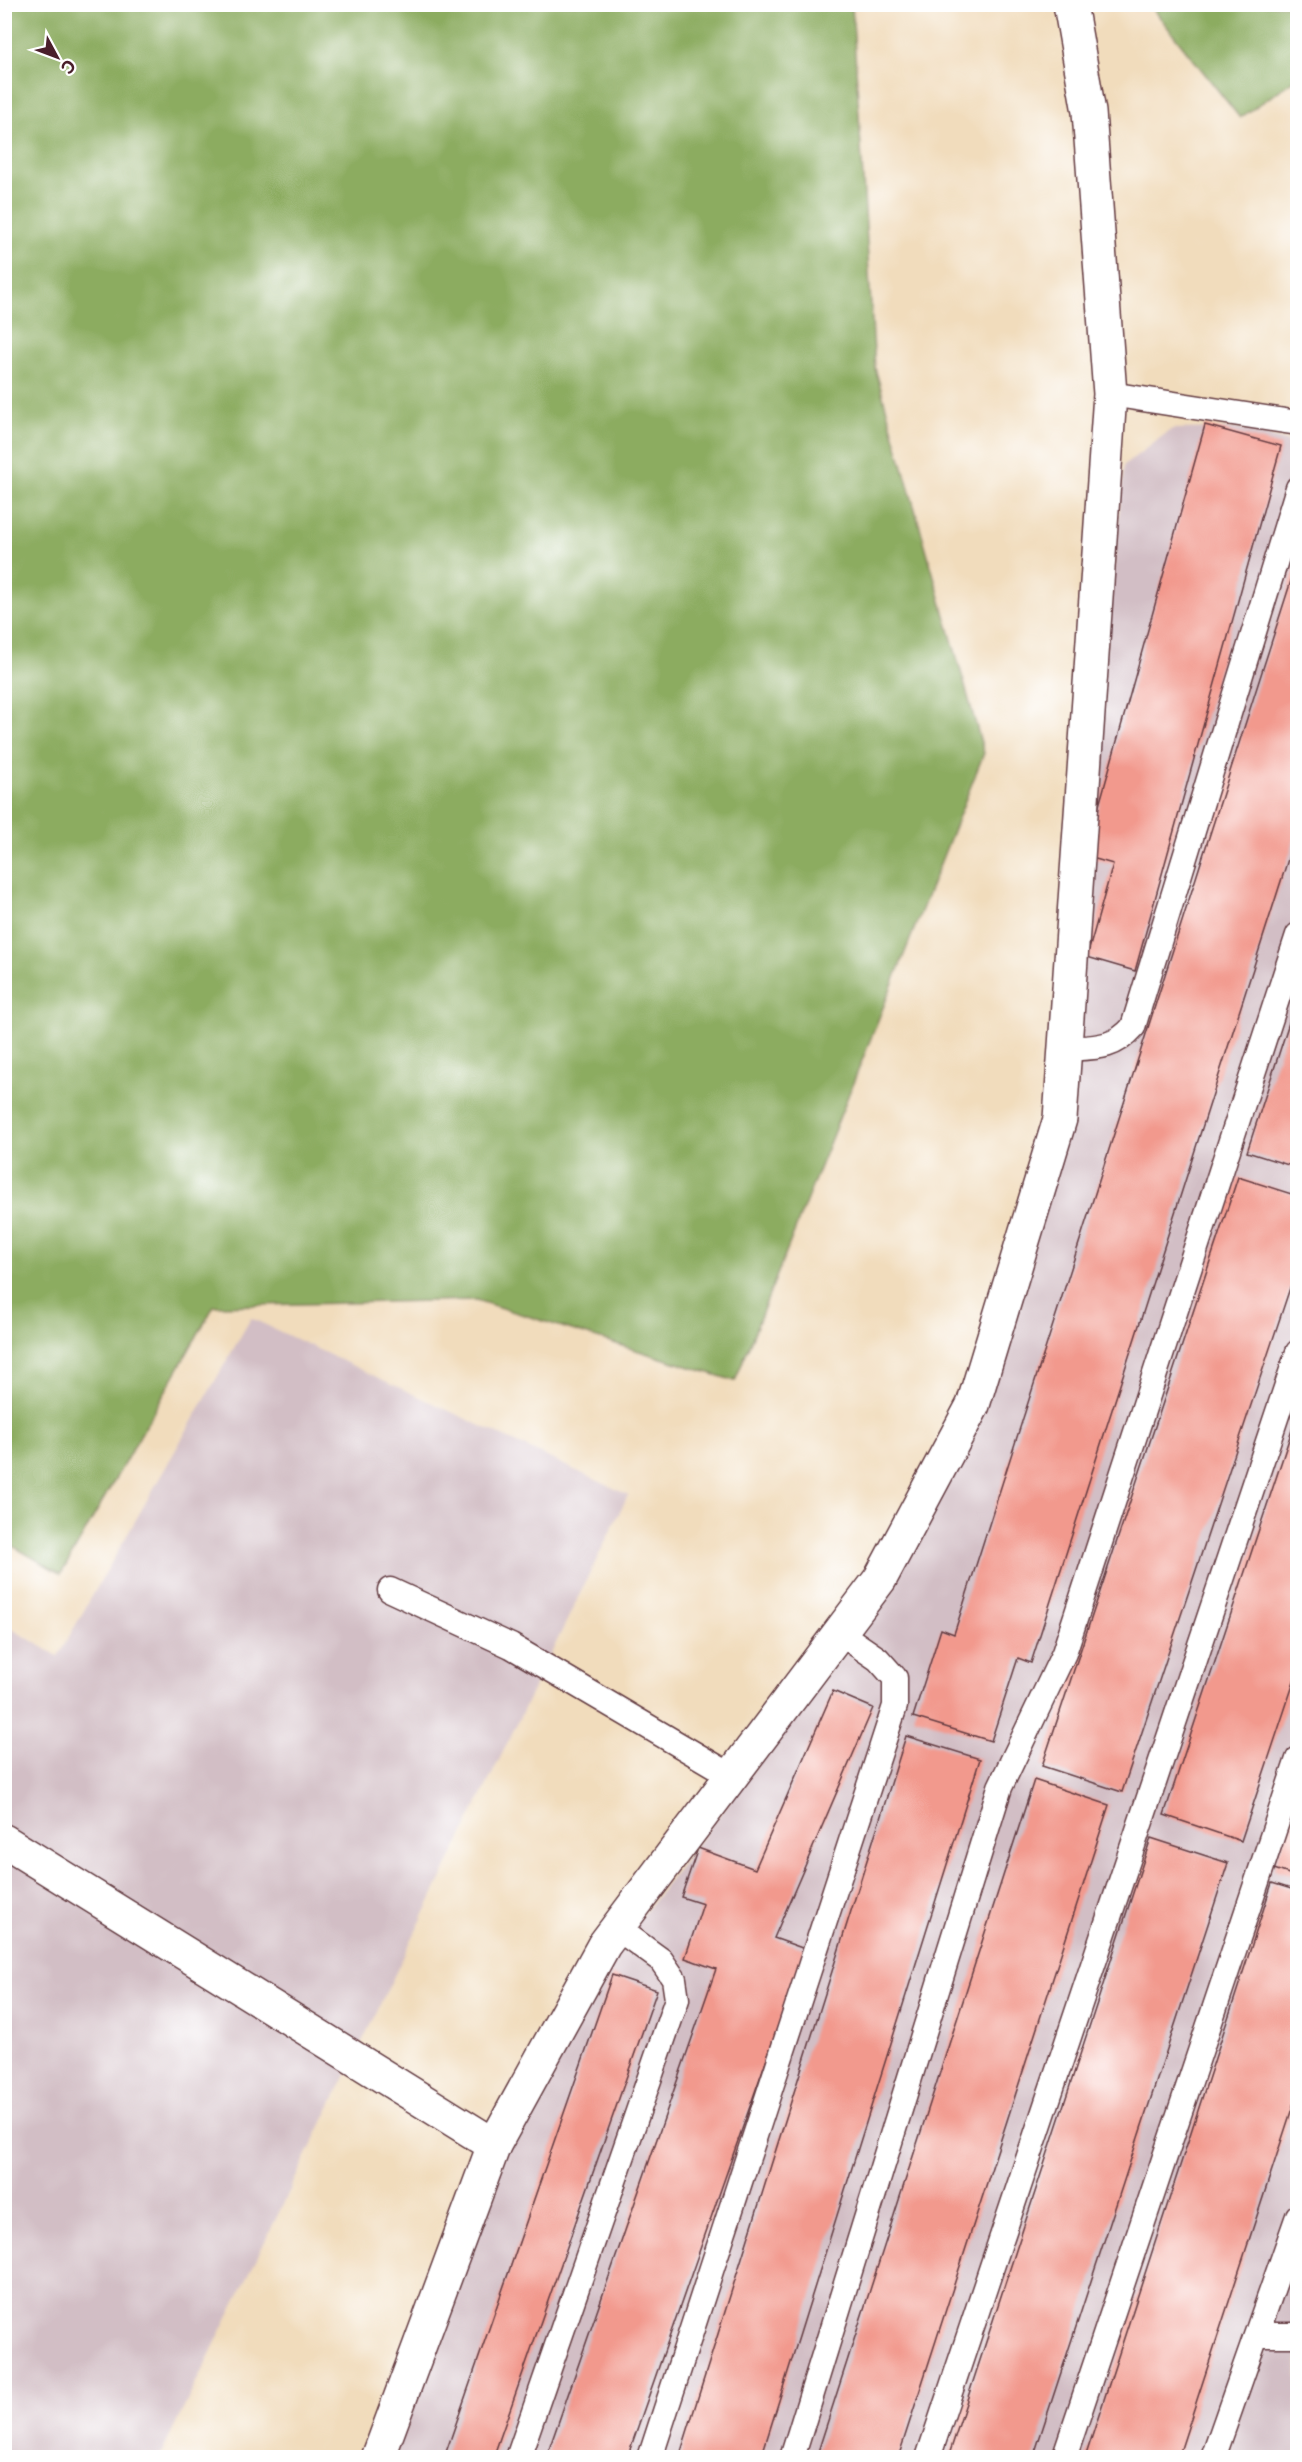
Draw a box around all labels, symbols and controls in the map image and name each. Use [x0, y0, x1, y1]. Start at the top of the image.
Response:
north arrow [27, 27, 87, 87]
text: С [56, 55, 82, 80]

